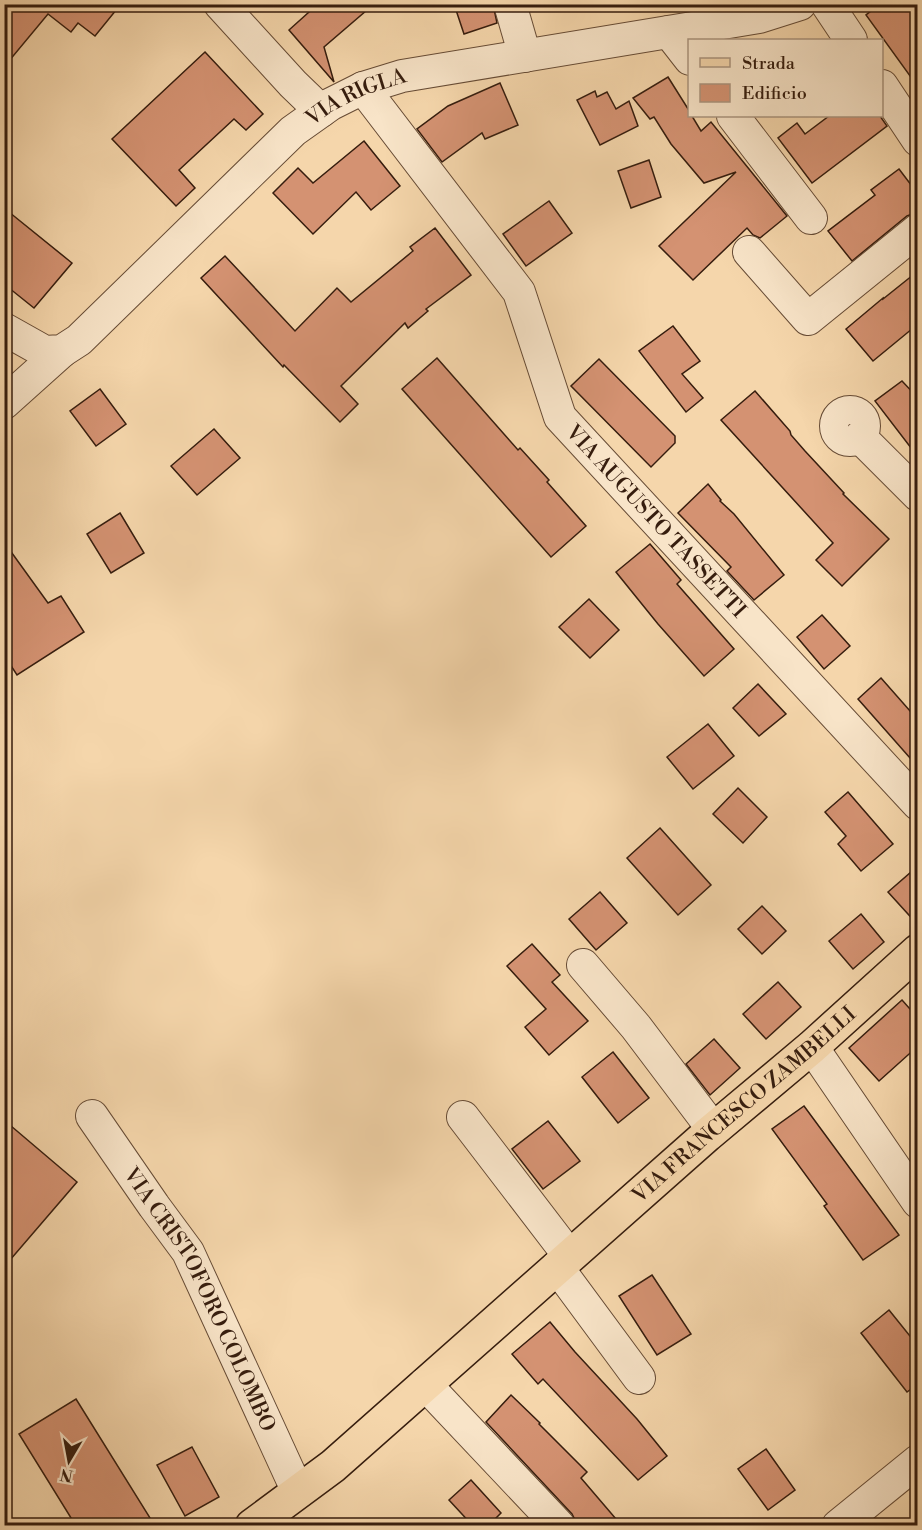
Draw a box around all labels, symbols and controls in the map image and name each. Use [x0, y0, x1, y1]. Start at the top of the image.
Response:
legend [688, 39, 883, 117]
text: Strada [742, 52, 796, 75]
street label: VIA RIGLA [300, 63, 410, 132]
text: Edificio [742, 82, 807, 105]
street label: VIA AUGUSTO TASSETTI [559, 419, 751, 624]
street label: VIA FRANCESCO ZAMBELLI [626, 1002, 862, 1210]
street label: VIA CRISTOFORO COLOMBO [117, 1162, 281, 1436]
north arrow [39, 1431, 99, 1491]
text: N [58, 1464, 75, 1486]

